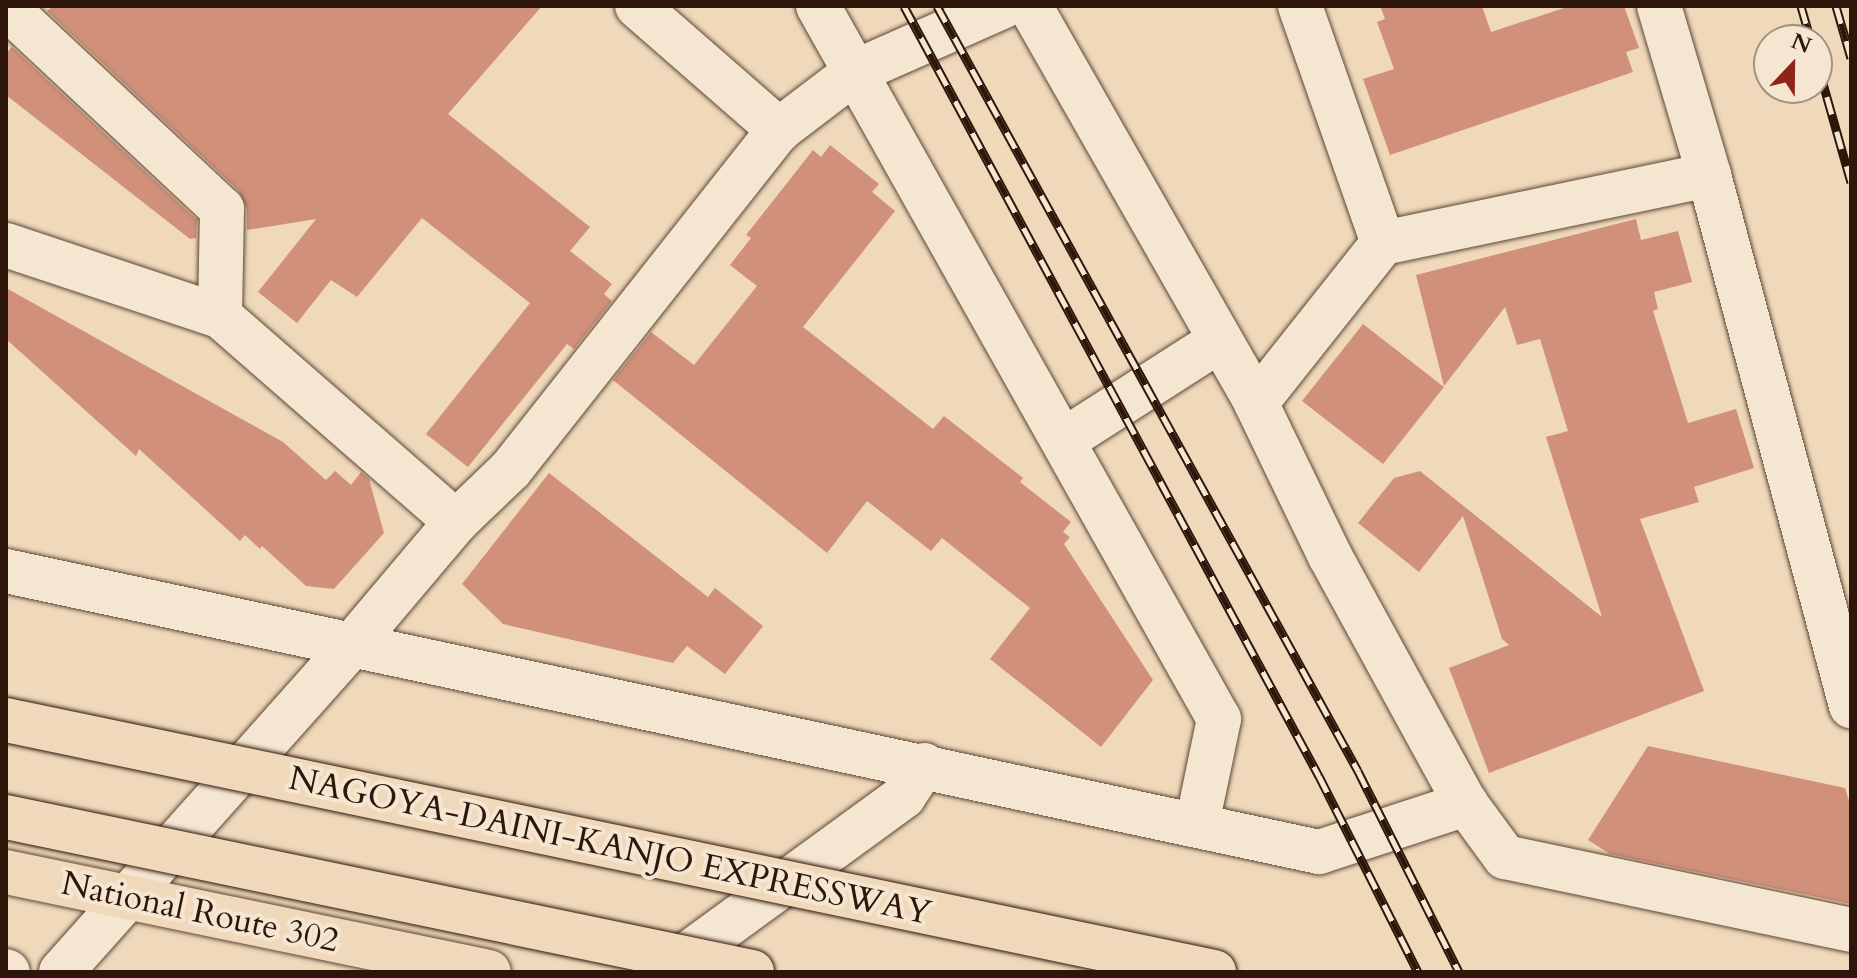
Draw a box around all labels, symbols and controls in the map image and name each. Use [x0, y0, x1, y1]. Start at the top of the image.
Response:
north arrow [1753, 24, 1833, 104]
text: N [1787, 26, 1816, 61]
street label: NAGOYA-DAINI-KANJO EXPRESSWAY [285, 758, 935, 934]
street label: National Route 302 [58, 863, 342, 961]

